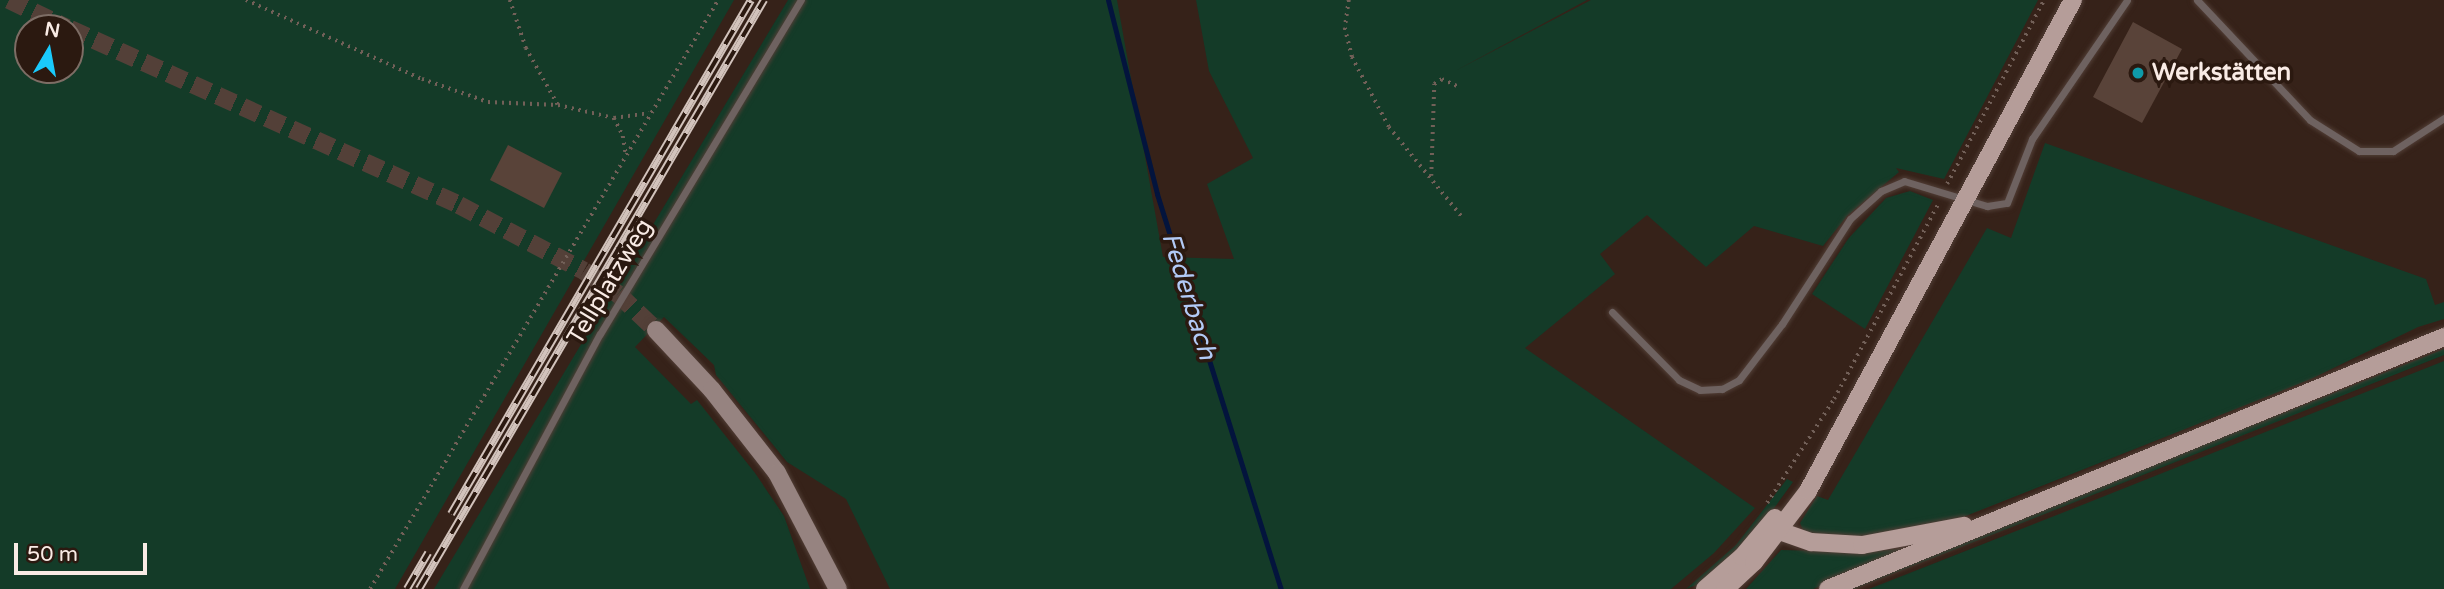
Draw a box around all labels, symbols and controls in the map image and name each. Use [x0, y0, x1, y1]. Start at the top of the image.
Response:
north arrow [14, 14, 84, 84]
text: N [43, 18, 62, 42]
place label: Werkstätten [2152, 59, 2291, 87]
marker: Werkstätten [2130, 65, 2146, 81]
street label: Tellplatzweg [561, 214, 659, 350]
water label: Federbach [1155, 229, 1223, 363]
scale bar [18, 530, 150, 574]
text: 50 m [27, 542, 78, 567]

